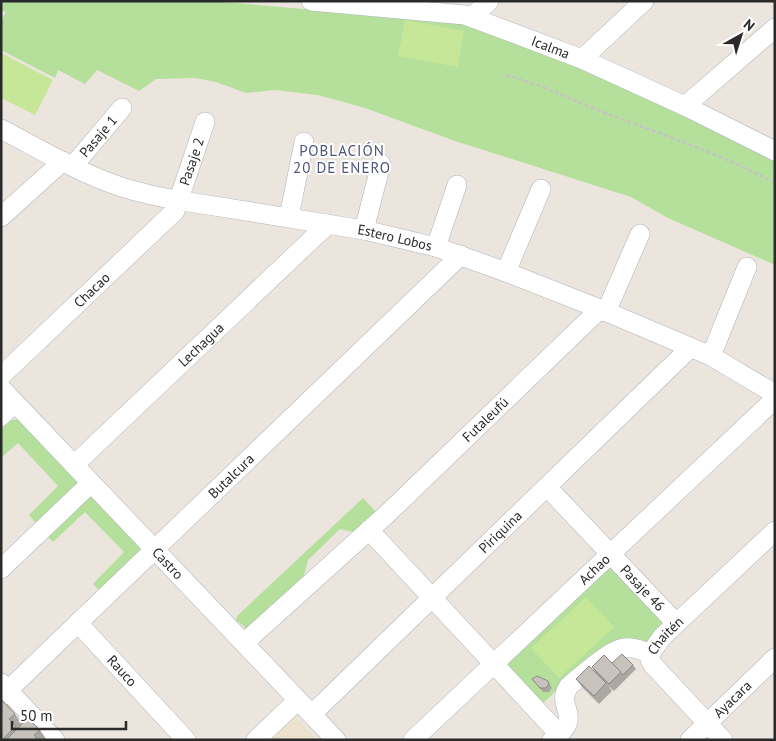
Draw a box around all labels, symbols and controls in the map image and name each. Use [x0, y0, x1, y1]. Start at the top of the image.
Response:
north arrow [716, 10, 766, 60]
text: N [740, 15, 758, 35]
street label: Icalma [529, 32, 572, 63]
street label: Pasaje 1 [75, 112, 121, 161]
street label: Pasaje 2 [175, 135, 208, 188]
district label: POBLACIÓN 20 DE ENERO [293, 141, 391, 177]
street label: Estero Lobos [356, 220, 434, 255]
street label: Chacao [70, 269, 114, 311]
street label: Lechagua [174, 319, 228, 370]
street label: Futaleufú [458, 393, 512, 446]
street label: Butalcura [204, 450, 258, 502]
street label: Piriquina [475, 507, 526, 557]
street label: Castro [148, 543, 187, 583]
street label: Achao [575, 550, 614, 588]
street label: Pasaje 46 [616, 561, 669, 615]
street label: Chaitén [643, 613, 687, 658]
street label: Rauco [103, 651, 141, 690]
street label: Ayacara [710, 676, 755, 722]
scale bar [12, 698, 126, 730]
text: 50 m [20, 706, 53, 725]

